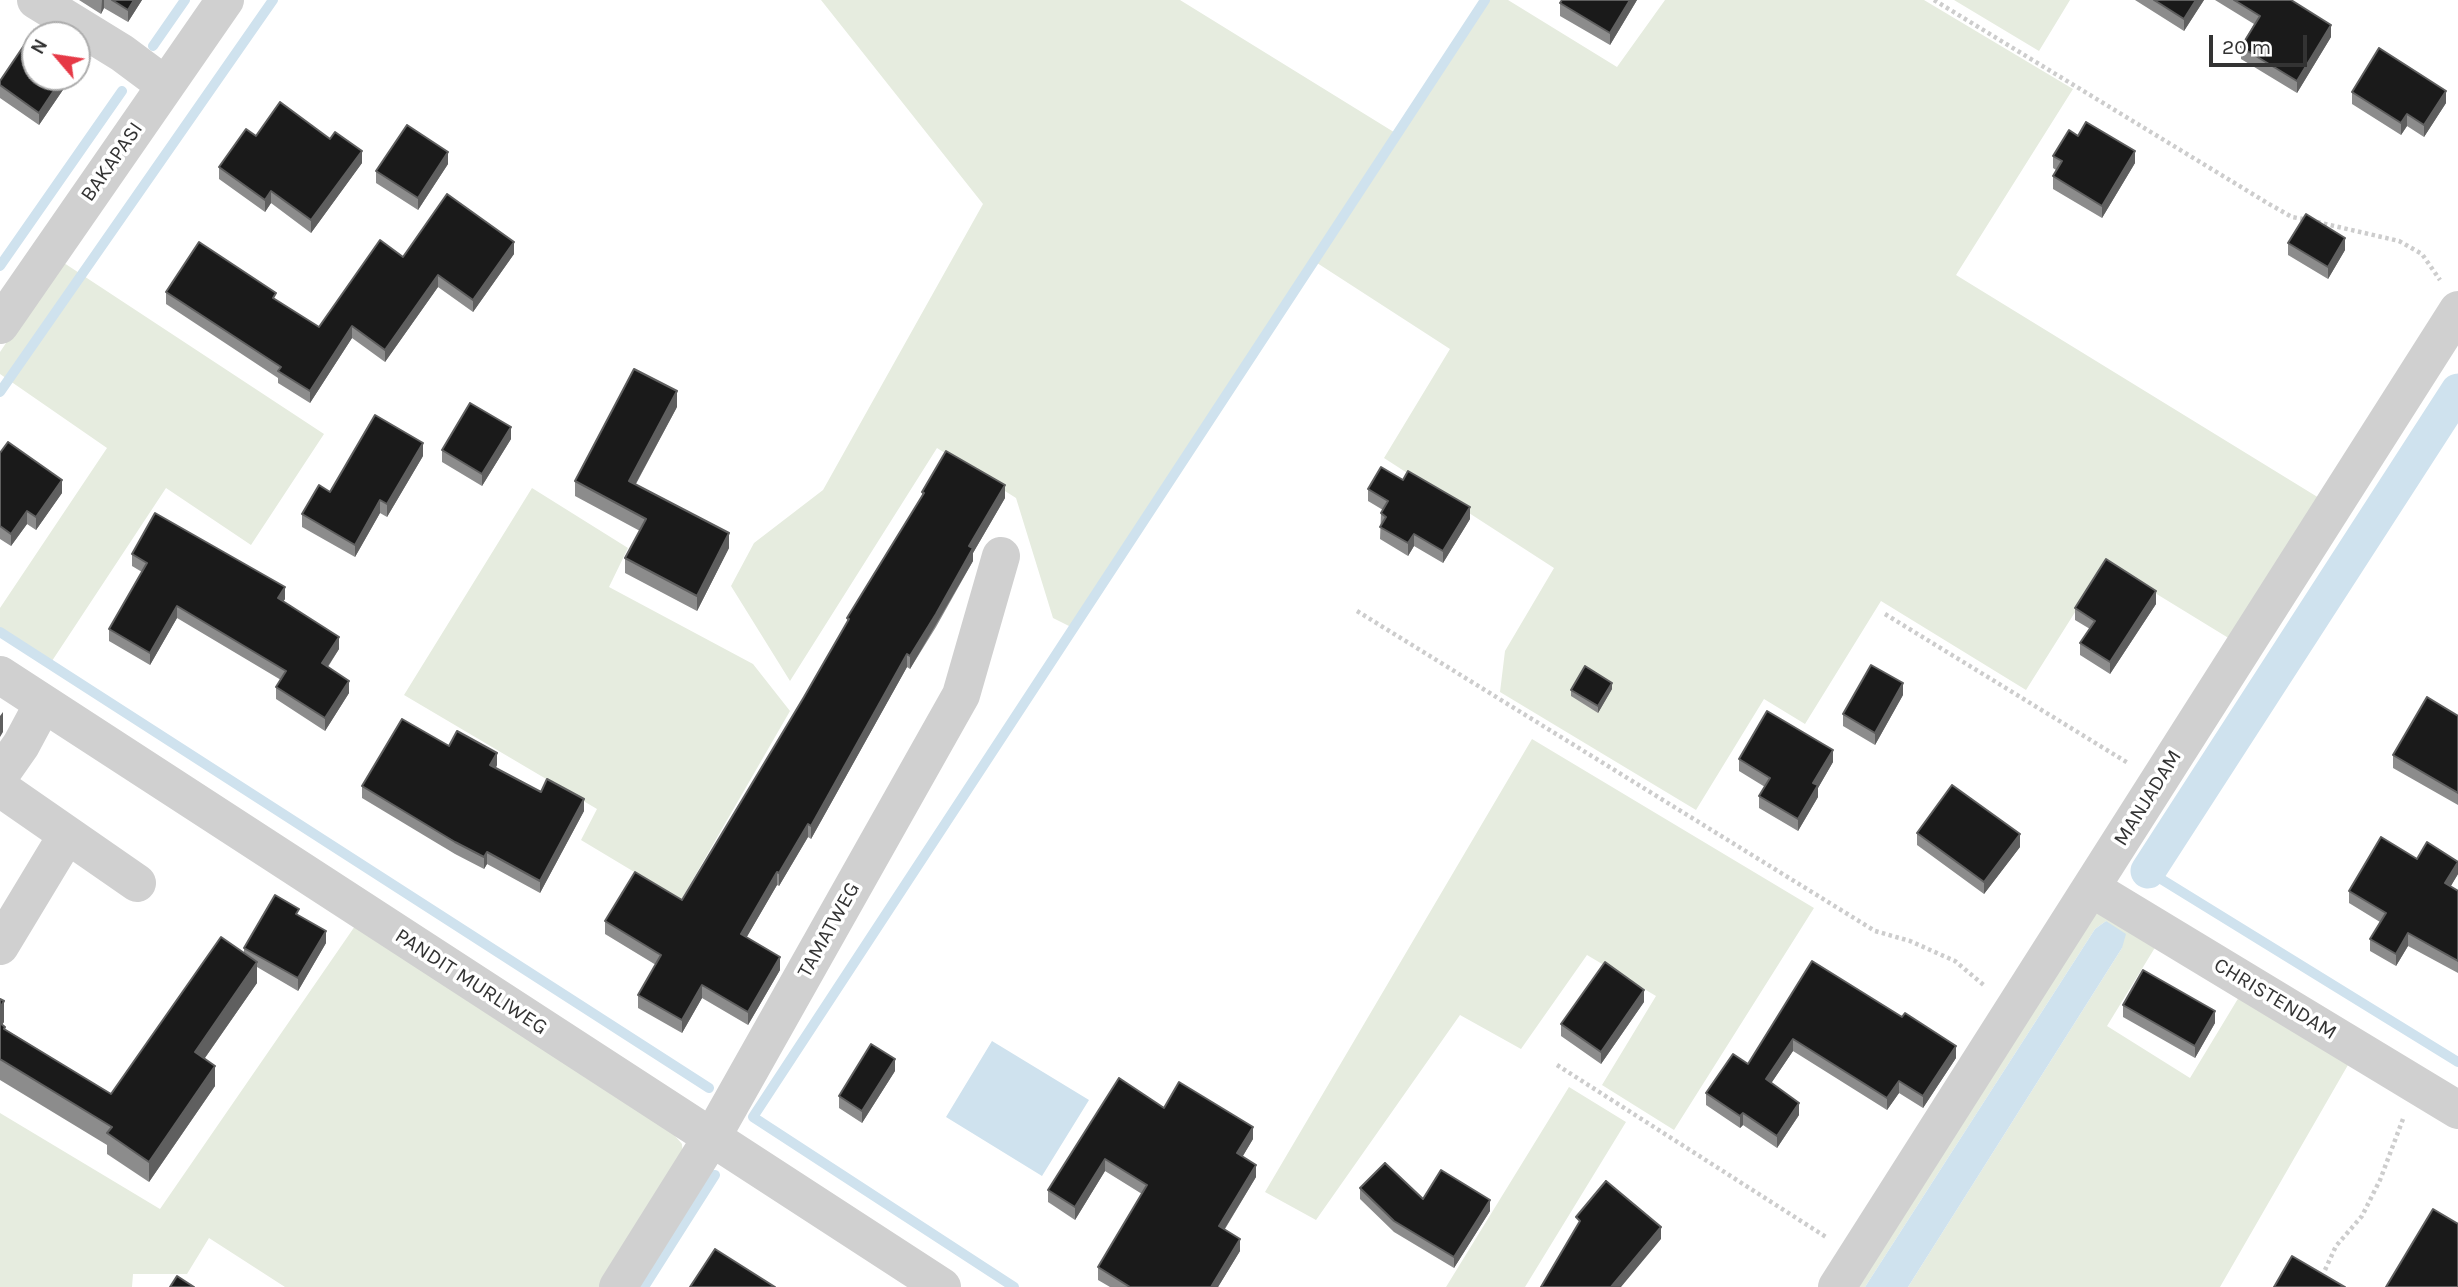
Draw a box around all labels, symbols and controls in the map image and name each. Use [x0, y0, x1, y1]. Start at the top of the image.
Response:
north arrow [21, 21, 91, 91]
scale bar [2213, 21, 2311, 65]
text: N [26, 35, 52, 58]
text: 20 m [2222, 35, 2271, 59]
street label: BAKAPASI [75, 117, 149, 207]
street label: MANJADAM [2109, 745, 2187, 851]
street label: TAMATWEG [792, 878, 866, 982]
street label: PANDIT MURLIWEG [390, 923, 552, 1041]
street label: CHRISTENDAM [2209, 952, 2341, 1046]

